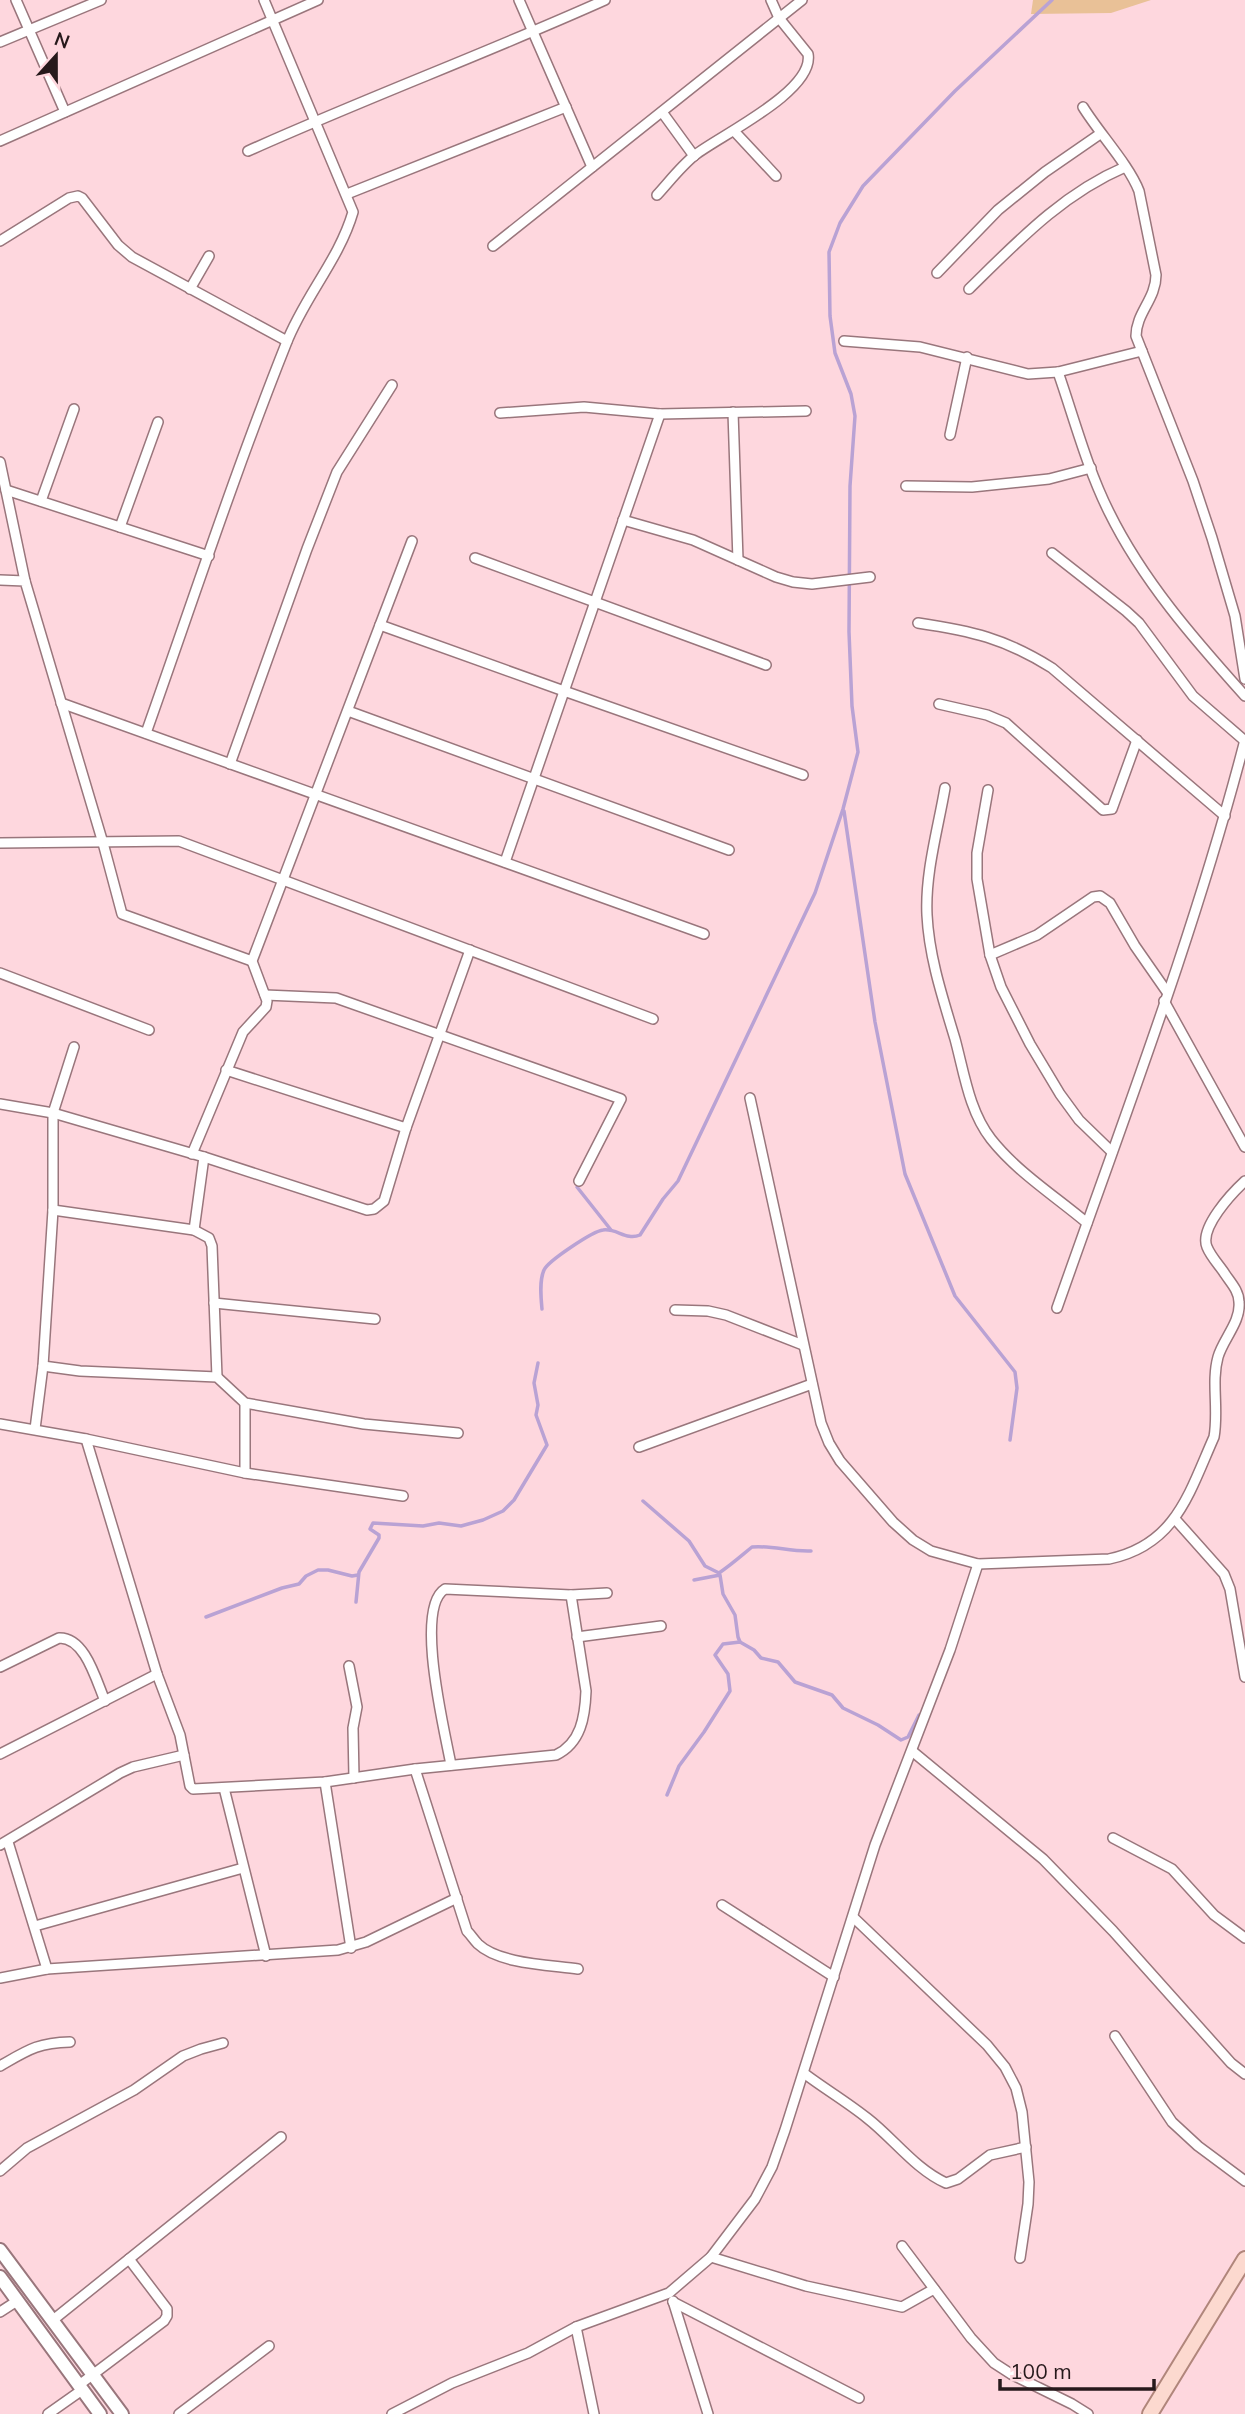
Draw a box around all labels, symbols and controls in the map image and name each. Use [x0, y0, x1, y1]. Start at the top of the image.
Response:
north arrow [21, 21, 91, 91]
text: N [51, 26, 73, 54]
scale bar [1000, 2348, 1154, 2392]
text: 100 m [1010, 2358, 1072, 2384]

